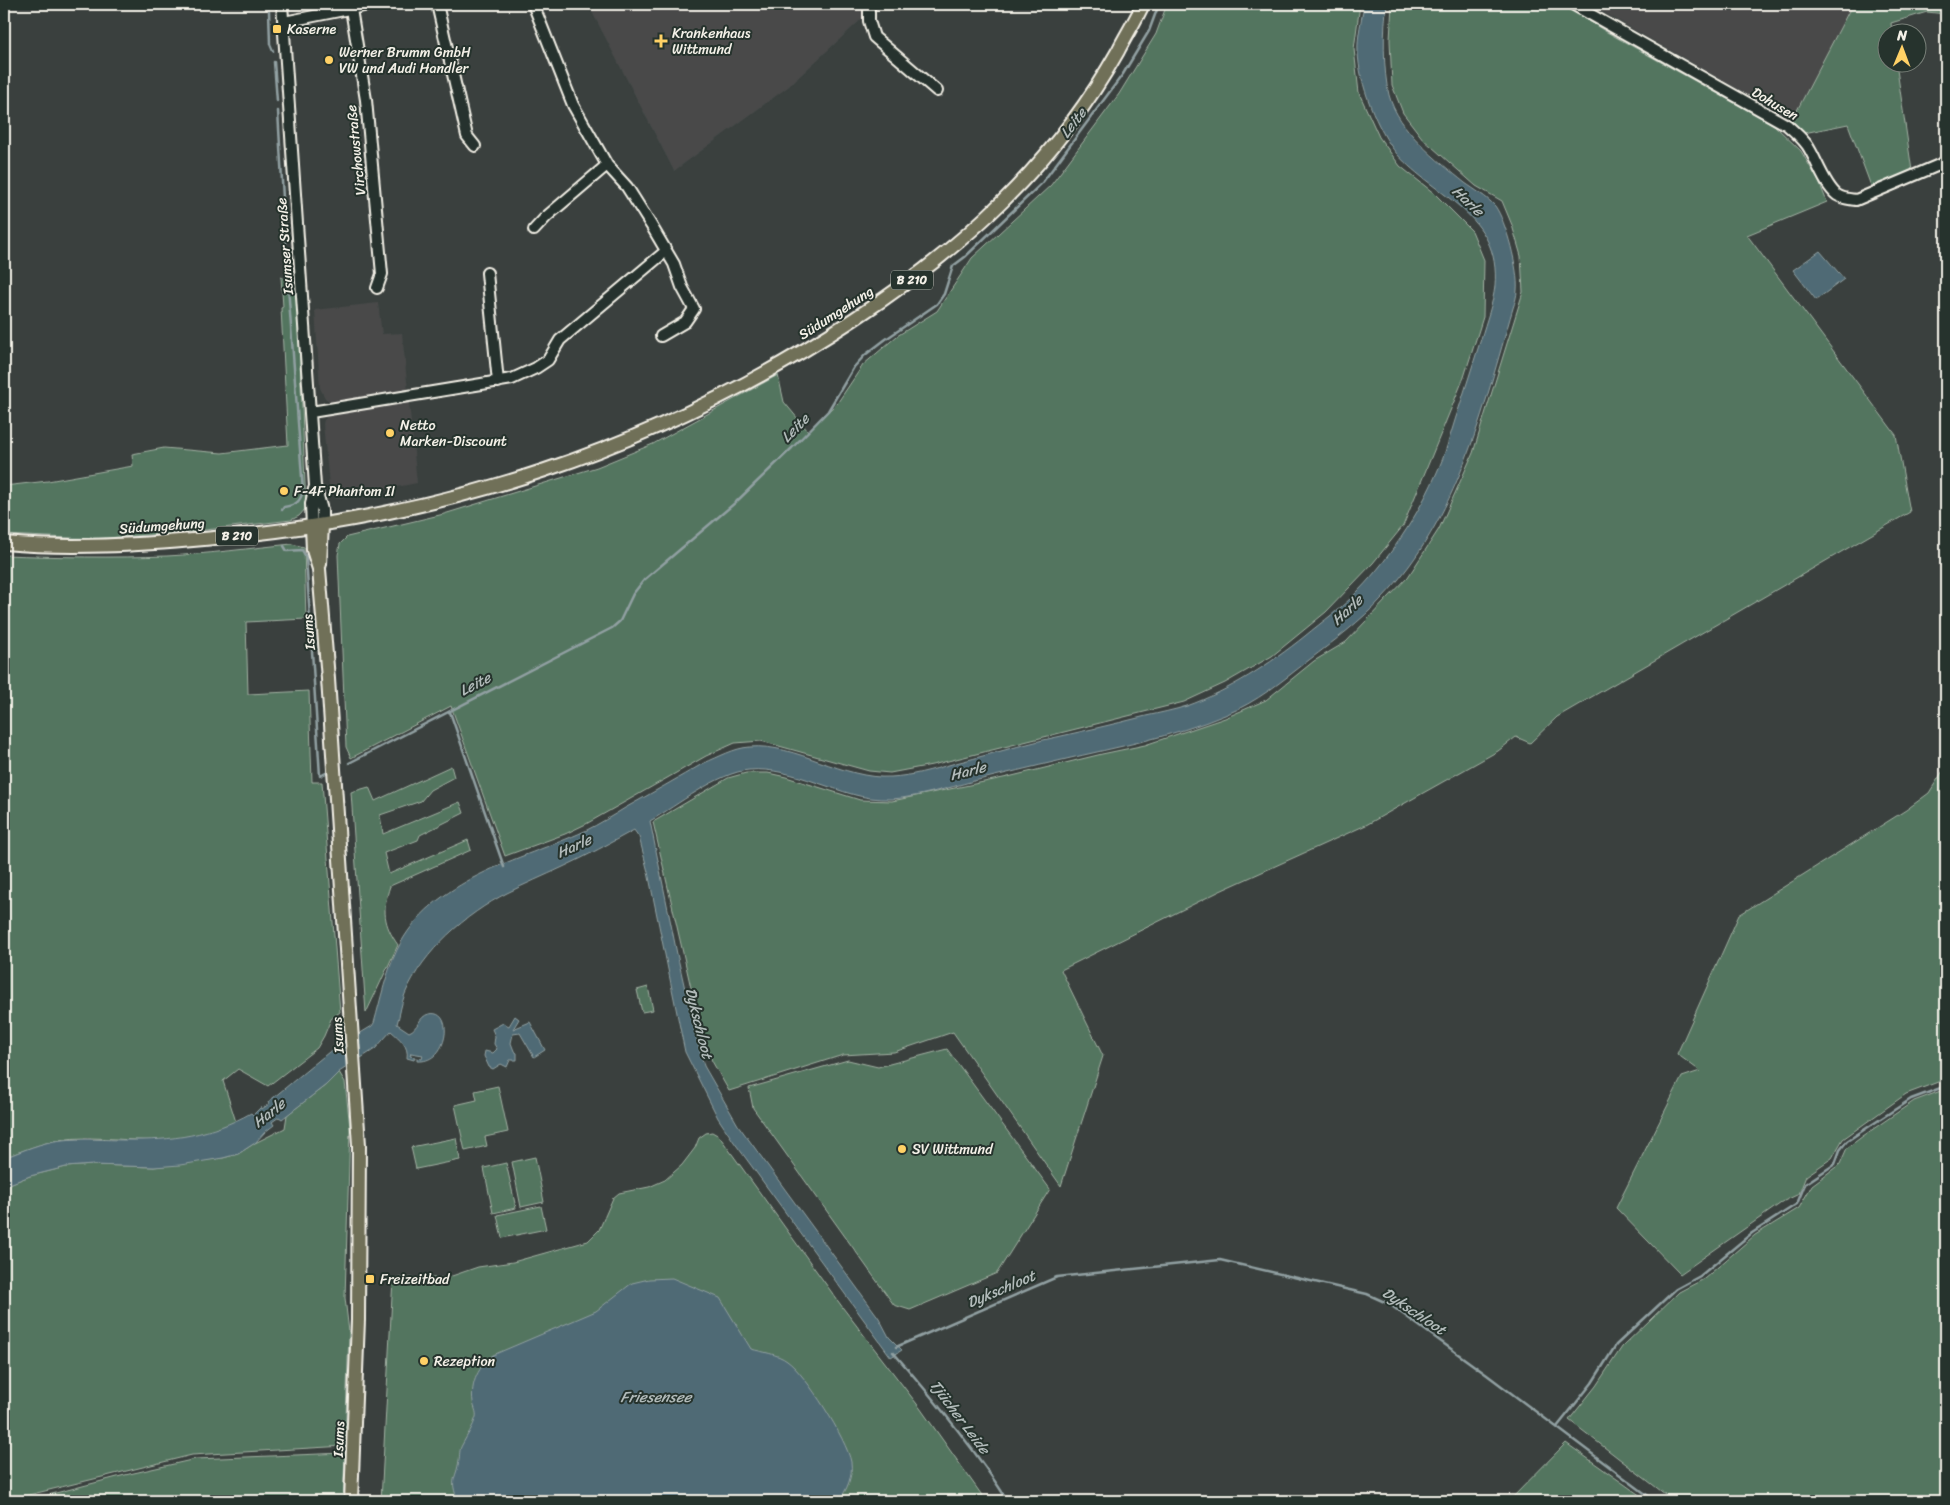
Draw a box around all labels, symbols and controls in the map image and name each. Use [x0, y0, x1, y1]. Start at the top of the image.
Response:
place label: Kaserne [287, 17, 337, 42]
place label: Krankenhaus Wittmund [672, 21, 751, 62]
north arrow [1878, 22, 1928, 72]
marker: Kaserne [271, 23, 283, 35]
text: N [1896, 23, 1908, 48]
marker: Krankenhaus Wittmund [654, 34, 668, 48]
place label: Werner Brumm GmbH VW und Audi Handler [339, 40, 471, 81]
marker: Werner Brumm GmbH VW und Audi Handler [323, 54, 335, 66]
street label: Dohusen [1747, 80, 1804, 128]
water label: Leite [1053, 101, 1094, 144]
street label: Virchowstraße [339, 104, 373, 196]
water label: Harle [1446, 179, 1491, 224]
street label: Isumser Straße [269, 197, 301, 296]
road number: B 210 [891, 270, 933, 290]
street label: Südumgehung [793, 279, 879, 347]
water label: Leite [774, 406, 817, 449]
place label: Netto Marken-Discount [400, 413, 507, 454]
marker: Netto Marken-Discount [384, 427, 396, 439]
place label: F-4F Phantom II [294, 479, 396, 504]
marker: F-4F Phantom II [278, 485, 290, 497]
street label: Südumgehung [118, 511, 206, 541]
road number: B 210 [216, 526, 258, 546]
water label: Harle [1325, 587, 1370, 632]
street label: Isums [295, 613, 323, 652]
water label: Leite [455, 664, 497, 703]
water label: Harle [947, 754, 990, 788]
water label: Harle [552, 826, 597, 865]
water label: Dykschloot [678, 985, 721, 1063]
street label: Isums [324, 1016, 352, 1055]
water label: Harle [247, 1091, 292, 1135]
place label: SV Wittmund [912, 1137, 994, 1162]
marker: SV Wittmund [896, 1143, 908, 1155]
water label: Dykschloot [963, 1262, 1041, 1315]
place label: Freizeitbad [380, 1267, 451, 1292]
marker: Freizeitbad [364, 1273, 376, 1285]
water label: Dykschloot [1377, 1280, 1452, 1343]
place label: Rezeption [434, 1349, 496, 1374]
marker: Rezeption [418, 1355, 430, 1367]
water label: Tjücher Leide [923, 1374, 998, 1461]
water label: Friesensee [621, 1384, 693, 1410]
street label: Isums [326, 1420, 352, 1458]

